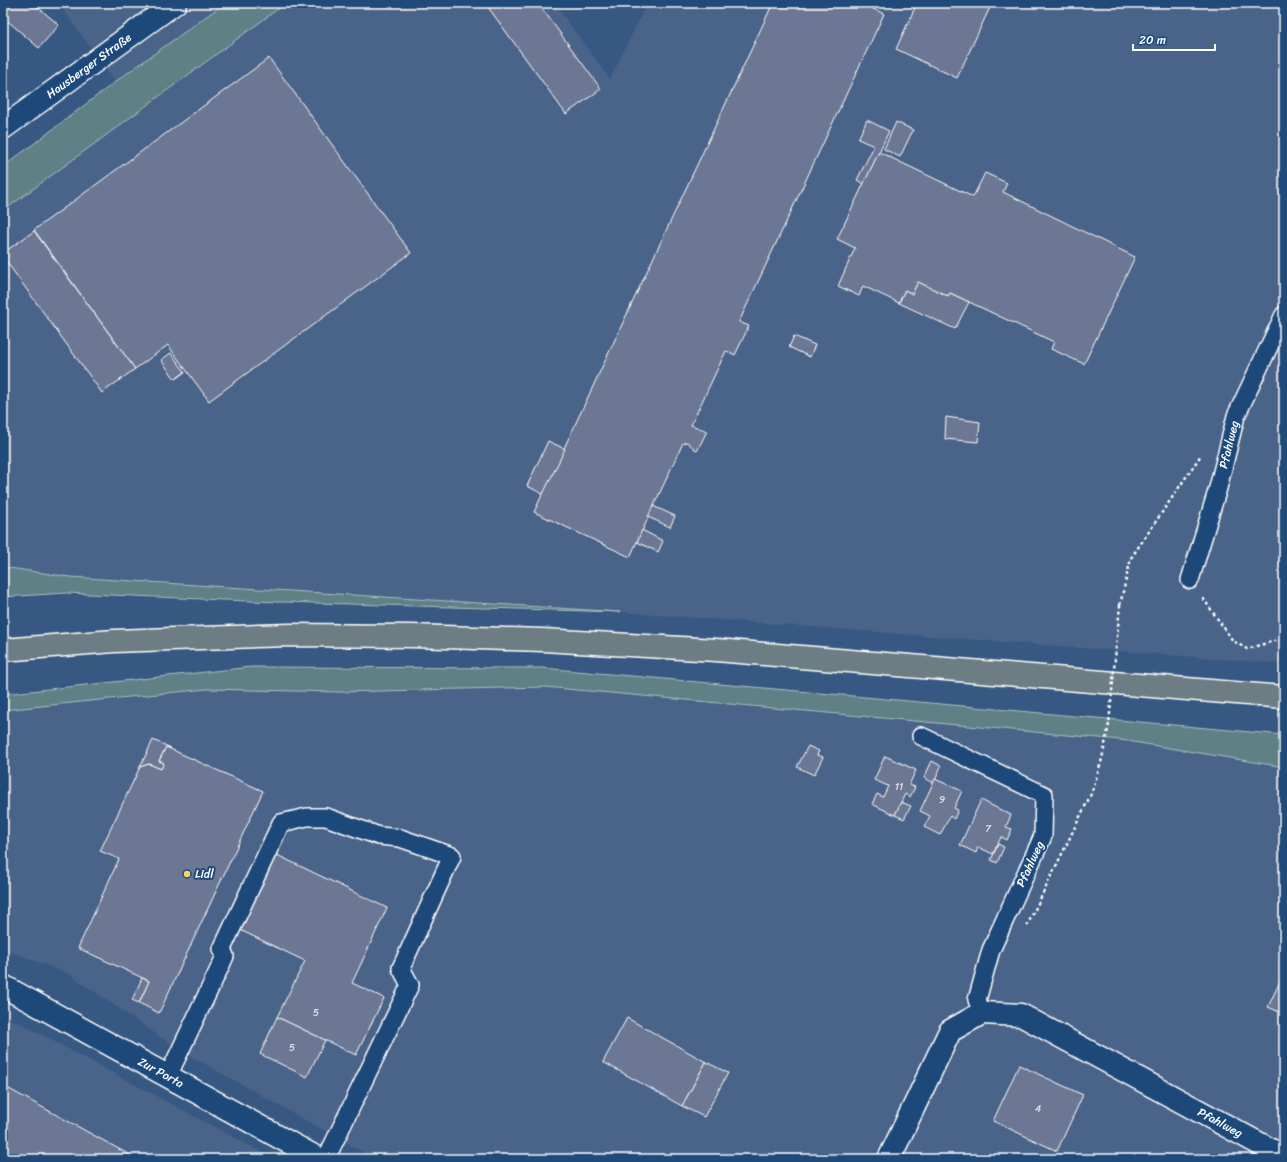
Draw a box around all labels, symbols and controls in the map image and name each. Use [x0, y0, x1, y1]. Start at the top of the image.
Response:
scale bar [1133, 26, 1215, 52]
street label: Hausberger Straße [41, 27, 136, 104]
text: 20 m [1139, 29, 1166, 51]
street label: Pfahlweg [1212, 418, 1245, 471]
house number: 11 [895, 778, 903, 796]
house number: 9 [939, 791, 945, 809]
house number: 7 [985, 820, 992, 838]
street label: Pfahlweg [1010, 837, 1050, 891]
place label: Lidl [195, 863, 214, 885]
marker: Lidl [182, 869, 192, 879]
house number: 5 [313, 1004, 319, 1022]
house number: 5 [289, 1039, 295, 1057]
street label: Zur Porta [134, 1051, 188, 1094]
house number: 4 [1035, 1100, 1041, 1118]
street label: Pfahlweg [1194, 1101, 1247, 1144]

